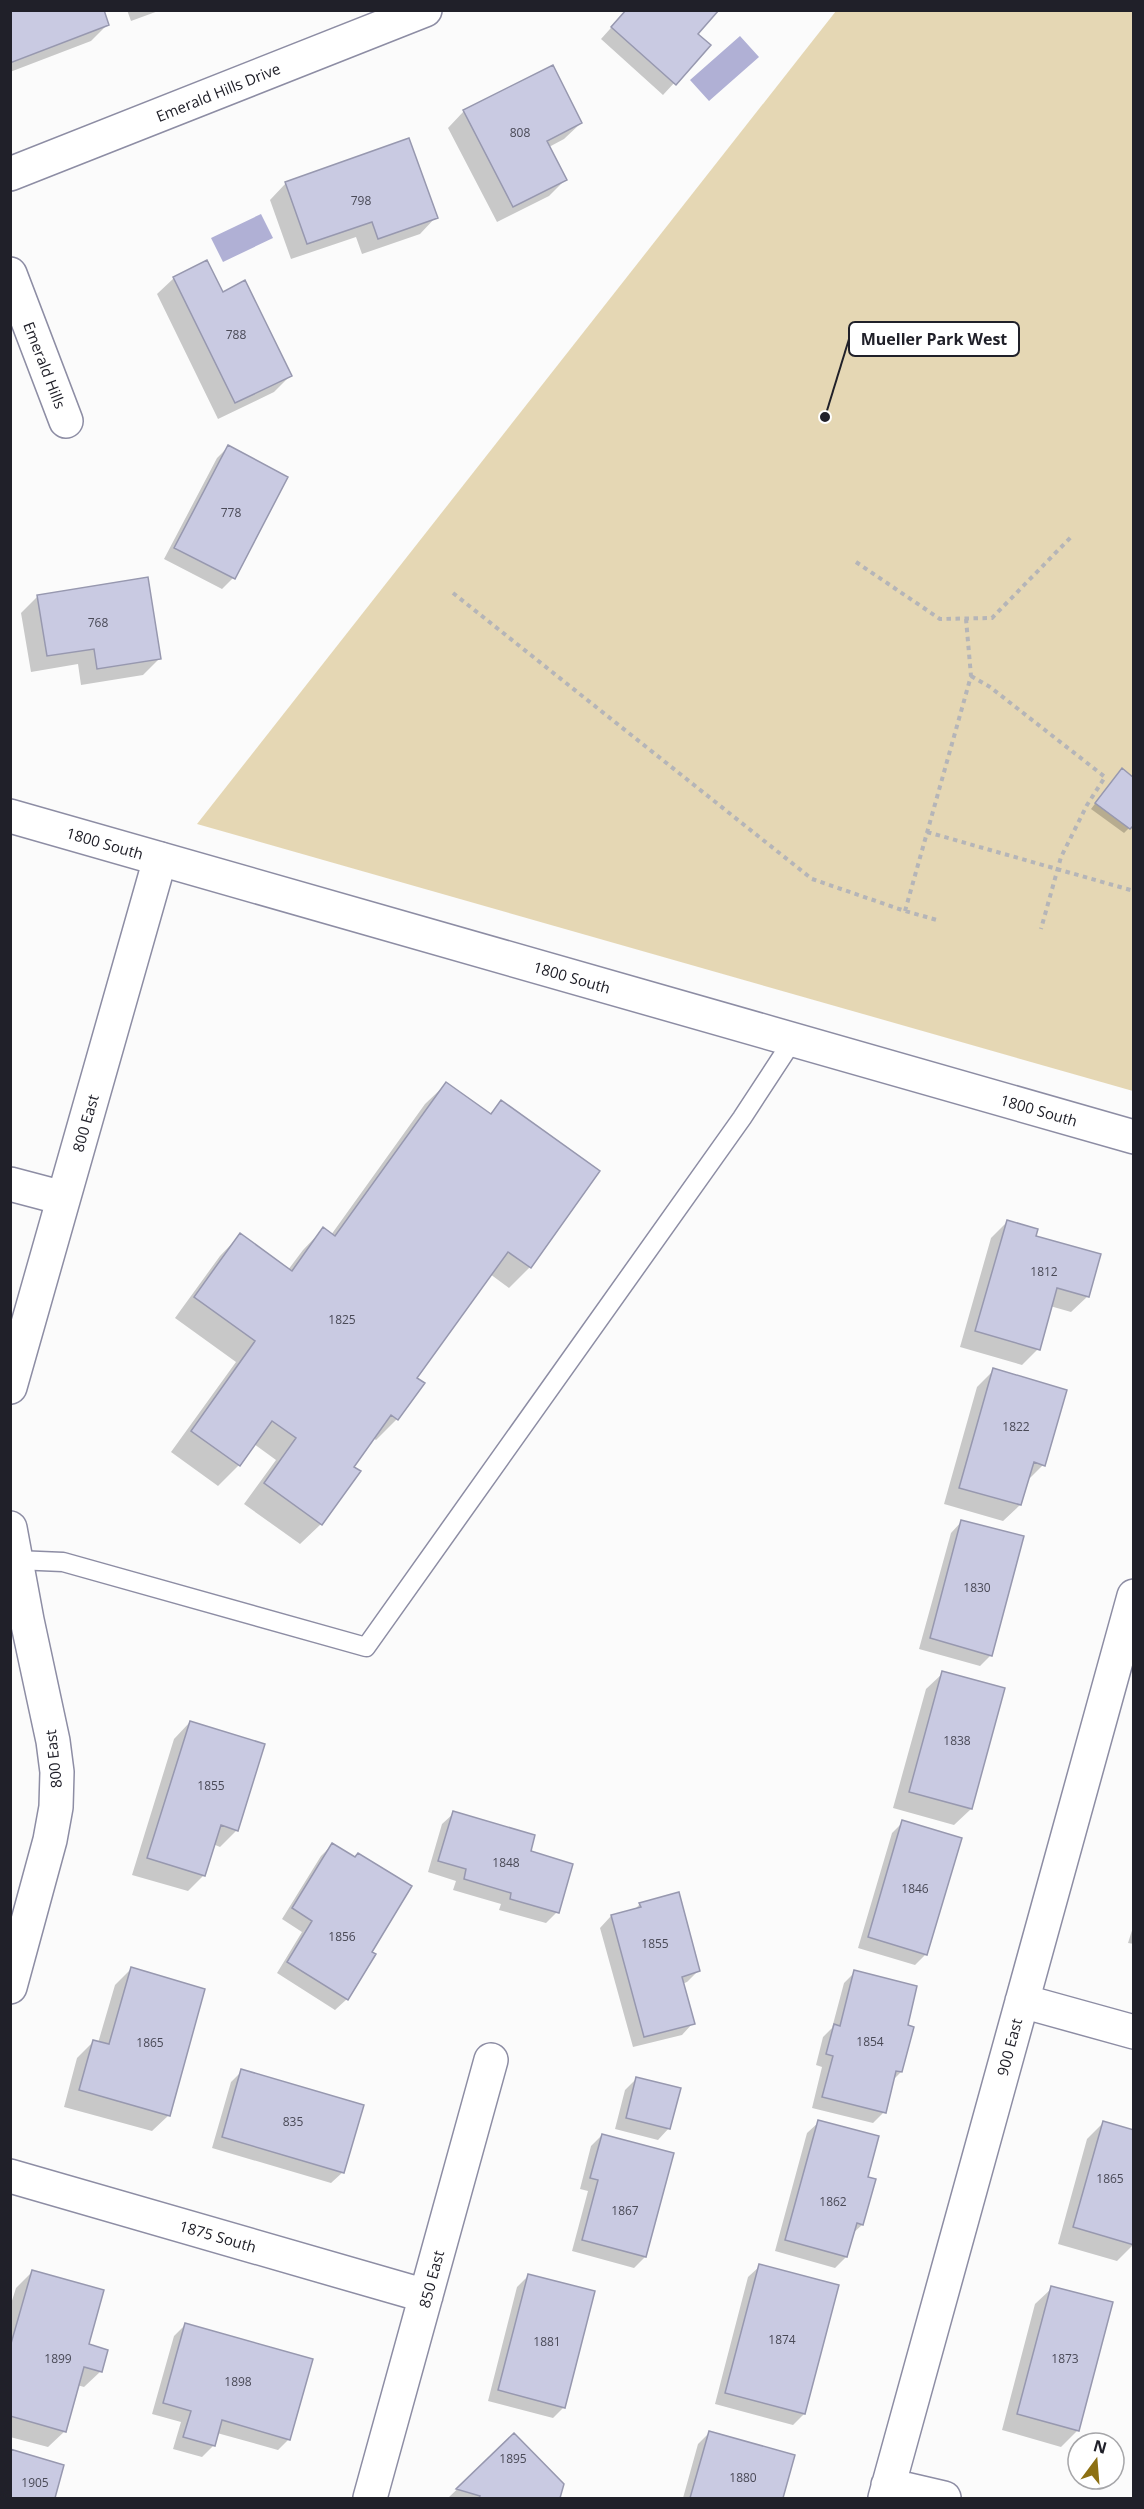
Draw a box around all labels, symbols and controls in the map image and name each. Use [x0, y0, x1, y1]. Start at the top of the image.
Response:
street label: Emerald Hills Drive [153, 58, 283, 126]
house number: 808 [510, 124, 530, 141]
house number: 798 [351, 192, 371, 209]
street label: Emerald Hills [19, 319, 71, 411]
callout: Mueller Park West [849, 322, 1019, 356]
house number: 788 [226, 326, 246, 343]
text: Mueller Park West [861, 328, 1007, 350]
house number: 778 [221, 504, 241, 521]
house number: 768 [88, 614, 108, 631]
street label: 1800 South [64, 822, 146, 864]
street label: 1800 South [531, 956, 613, 998]
street label: 1800 South [998, 1089, 1080, 1131]
street label: 800 East [67, 1092, 103, 1154]
house number: 1812 [1030, 1263, 1058, 1280]
house number: 1825 [328, 1311, 356, 1328]
house number: 1822 [1002, 1418, 1030, 1435]
house number: 1830 [963, 1579, 991, 1596]
street label: 800 East [40, 1729, 66, 1789]
house number: 1838 [943, 1732, 971, 1749]
house number: 1855 [197, 1777, 225, 1794]
house number: 1848 [492, 1854, 520, 1871]
house number: 1846 [901, 1880, 929, 1897]
house number: 1856 [328, 1928, 356, 1945]
house number: 1855 [641, 1935, 669, 1952]
street label: 900 East [992, 2016, 1026, 2078]
house number: 1854 [856, 2033, 884, 2050]
house number: 1865 [136, 2034, 164, 2051]
house number: 835 [283, 2113, 303, 2130]
house number: 1865 [1096, 2170, 1124, 2187]
house number: 1862 [819, 2193, 847, 2210]
house number: 1867 [611, 2202, 639, 2219]
street label: 1875 South [177, 2215, 259, 2257]
street label: 850 East [414, 2248, 448, 2310]
house number: 1874 [768, 2331, 796, 2348]
house number: 1881 [533, 2333, 561, 2350]
house number: 1899 [44, 2350, 72, 2367]
house number: 1873 [1051, 2350, 1079, 2367]
house number: 1898 [224, 2373, 252, 2390]
north arrow [1066, 2431, 1126, 2491]
text: N [1091, 2434, 1109, 2459]
house number: 1895 [499, 2450, 527, 2467]
house number: 1880 [729, 2469, 757, 2486]
house number: 1905 [21, 2474, 49, 2491]

